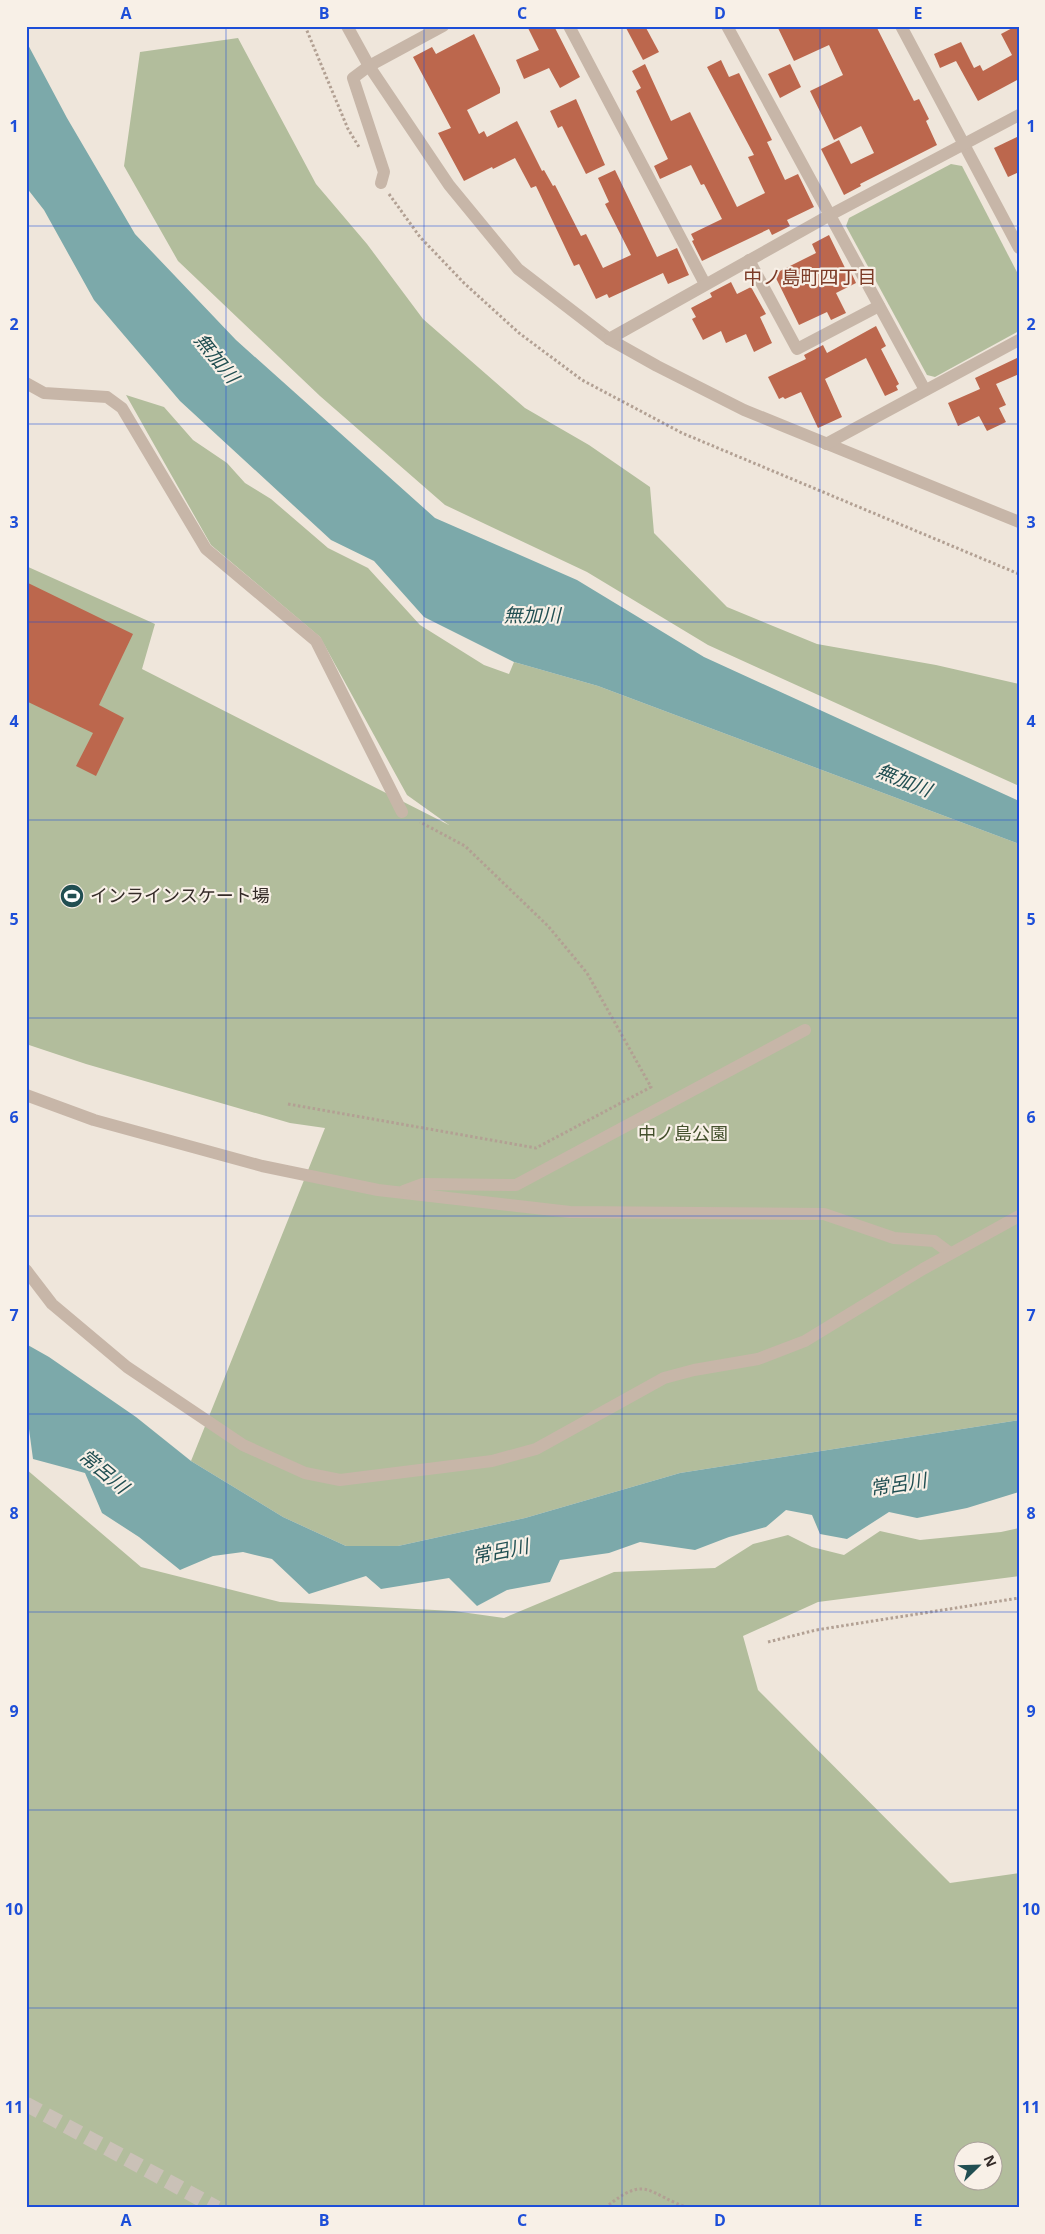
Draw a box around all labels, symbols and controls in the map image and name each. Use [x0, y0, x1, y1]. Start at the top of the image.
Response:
text: A [120, 2, 132, 24]
text: B [319, 2, 329, 24]
text: C [517, 2, 527, 24]
text: D [714, 2, 726, 24]
text: E [914, 2, 923, 24]
text: 1 [9, 115, 19, 137]
text: 1 [1026, 115, 1036, 137]
district label: 中ノ島町四丁目 [743, 264, 877, 290]
text: 2 [9, 313, 19, 335]
text: 2 [1026, 313, 1036, 335]
water label: 無加川 [189, 328, 246, 390]
text: 3 [9, 511, 19, 533]
text: 3 [1026, 511, 1036, 533]
water label: 無加川 [503, 602, 562, 628]
text: 4 [9, 710, 19, 732]
text: 4 [1026, 710, 1036, 732]
water label: 無加川 [873, 757, 937, 803]
sports icon: インラインスケート場 [59, 883, 85, 909]
place label: インラインスケート場 [90, 883, 270, 907]
text: 5 [9, 908, 19, 930]
text: 5 [1026, 908, 1036, 930]
text: 6 [9, 1106, 19, 1128]
text: 6 [1026, 1106, 1036, 1128]
park label: 中ノ島公園 [638, 1121, 728, 1145]
text: 7 [9, 1304, 19, 1326]
text: 7 [1026, 1304, 1036, 1326]
water label: 常呂川 [74, 1443, 136, 1501]
water label: 常呂川 [868, 1466, 930, 1501]
text: 8 [9, 1502, 19, 1524]
text: 8 [1026, 1502, 1036, 1524]
water label: 常呂川 [470, 1532, 532, 1569]
text: 9 [9, 1700, 19, 1722]
text: 9 [1026, 1700, 1036, 1722]
text: 10 [5, 1898, 23, 1920]
text: 10 [1022, 1898, 1040, 1920]
text: 11 [5, 2096, 23, 2118]
text: 11 [1022, 2096, 1040, 2118]
north arrow [952, 2142, 1002, 2192]
text: N [979, 2152, 1001, 2170]
text: A [120, 2209, 132, 2231]
text: B [319, 2209, 329, 2231]
text: C [517, 2209, 527, 2231]
text: D [714, 2209, 726, 2231]
text: E [914, 2209, 923, 2231]

